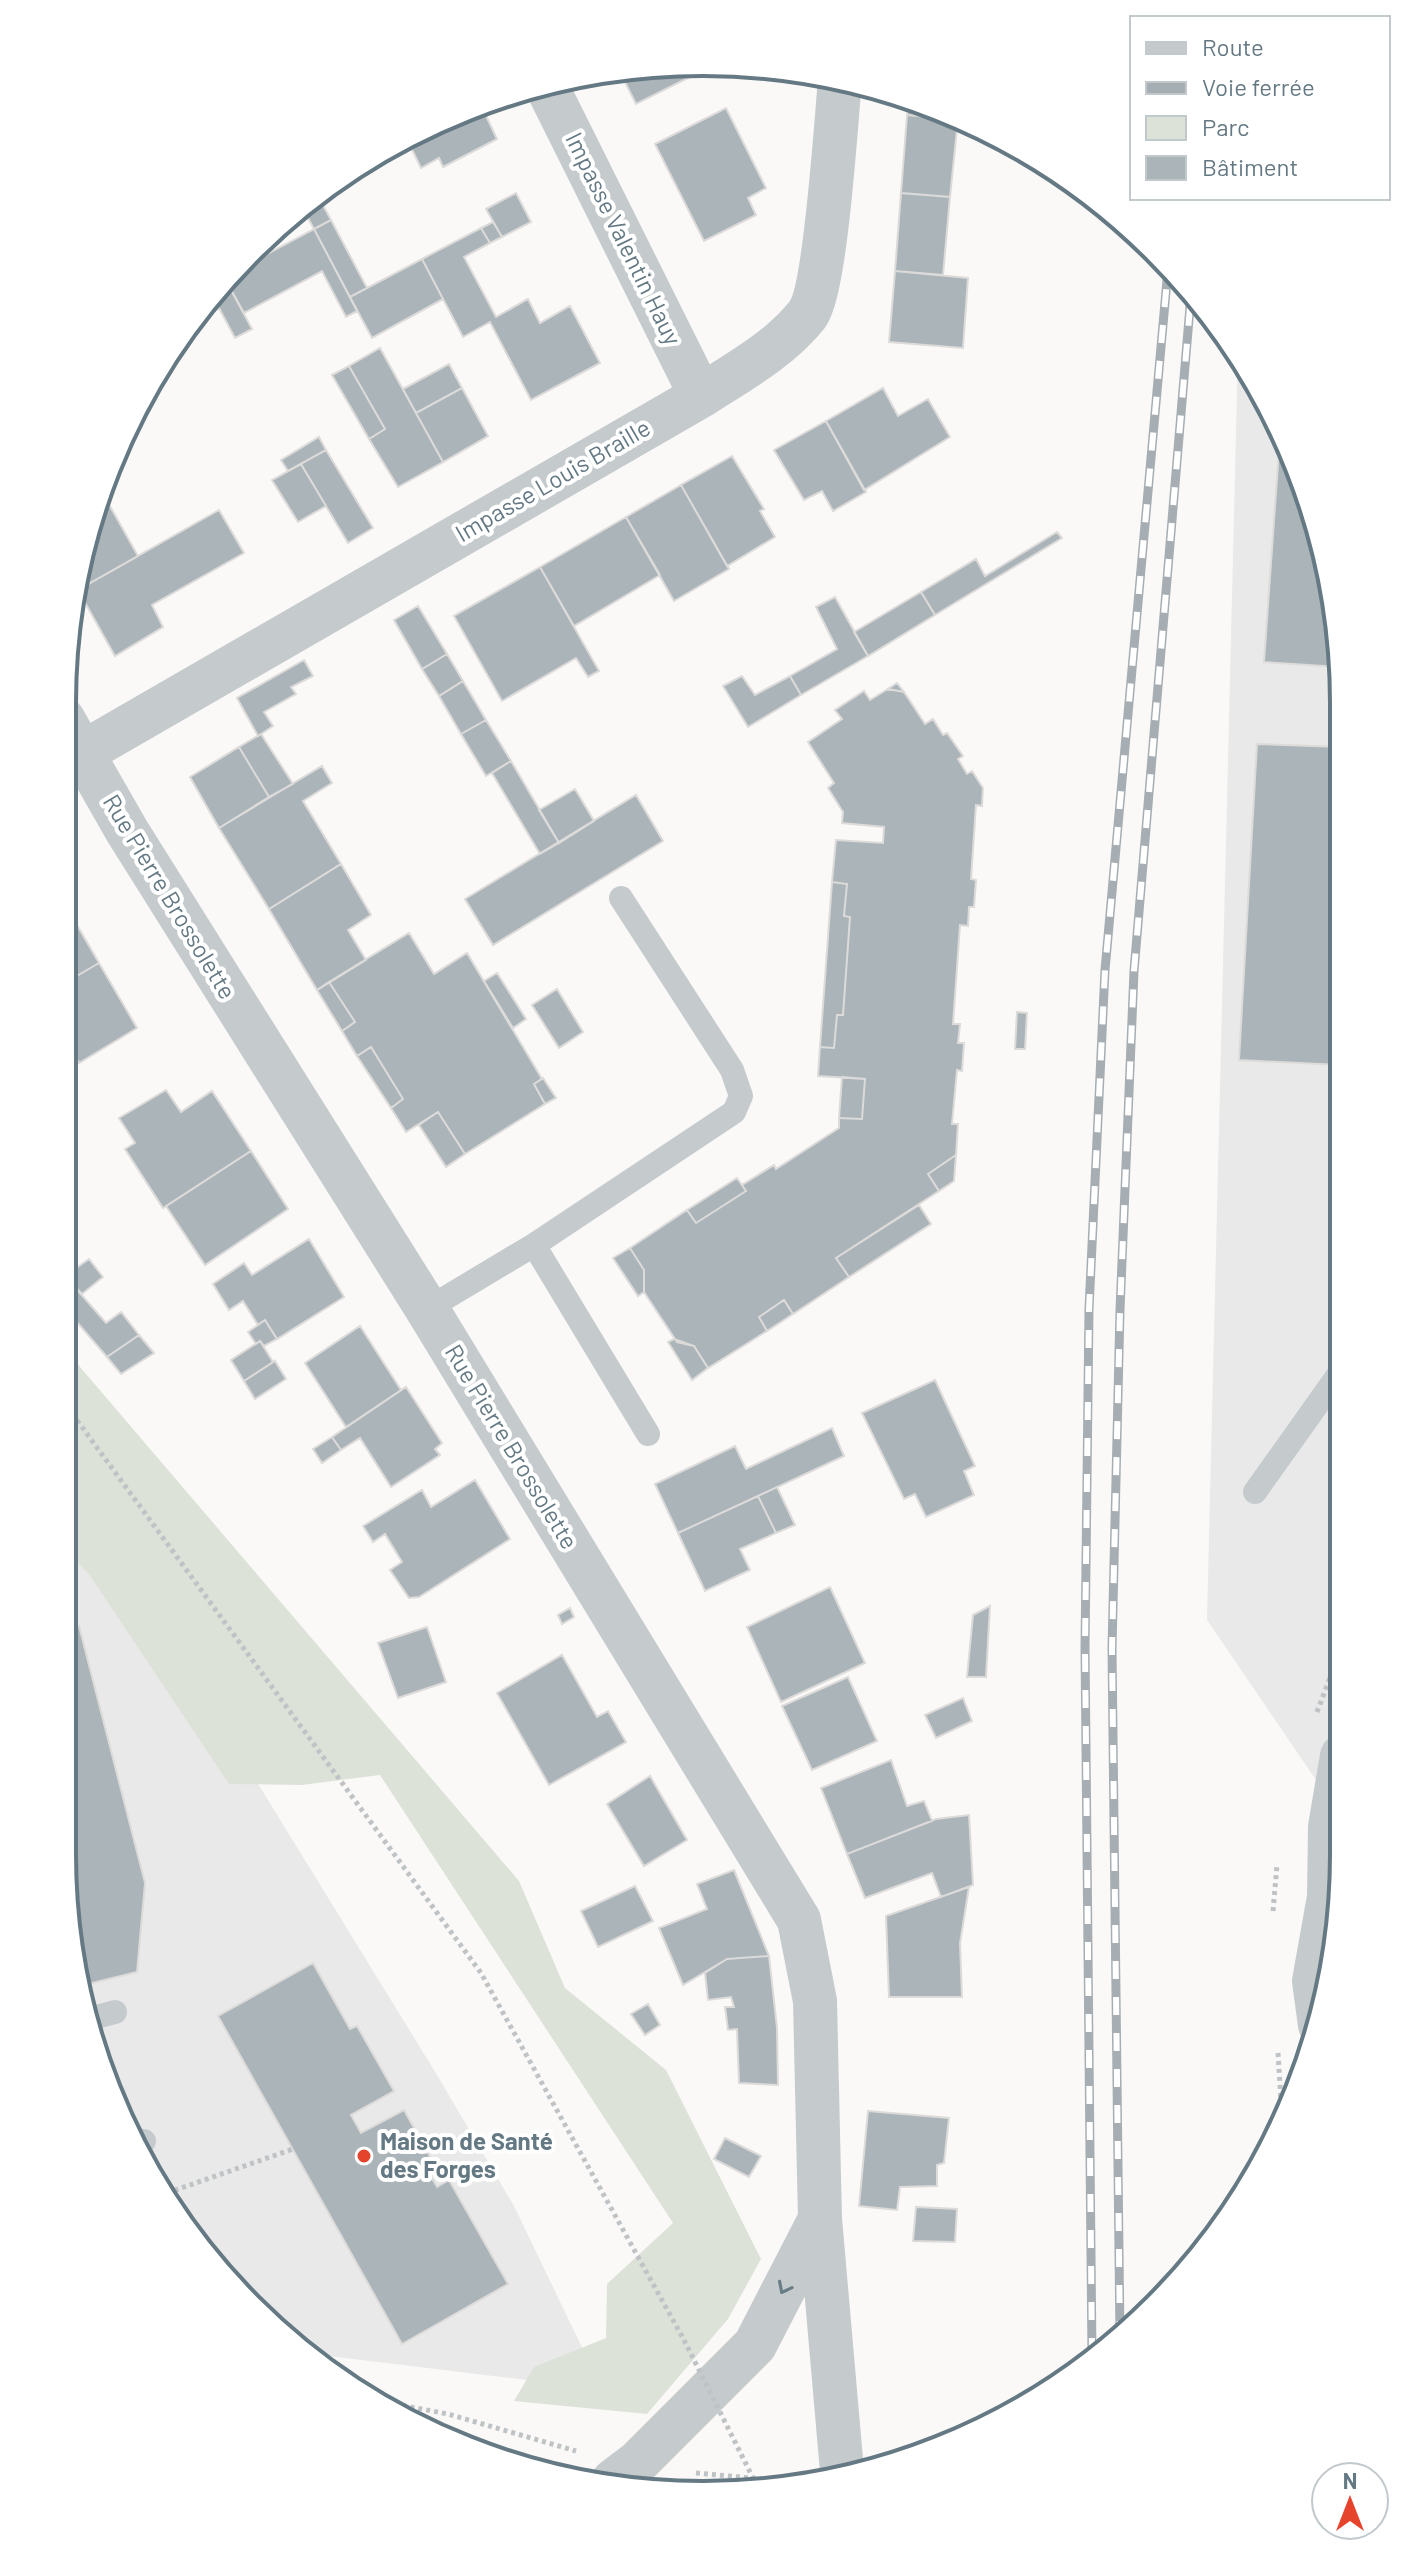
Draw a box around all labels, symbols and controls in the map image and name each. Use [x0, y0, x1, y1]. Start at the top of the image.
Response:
legend [1130, 16, 1390, 200]
text: Route [1202, 32, 1264, 61]
text: Voie ferrée [1202, 72, 1315, 101]
text: Parc [1202, 112, 1250, 141]
street label: Impasse Valentin Hauy [560, 127, 688, 349]
text: Bâtiment [1202, 152, 1298, 181]
street label: Impasse Louis Braille [450, 412, 655, 547]
street label: Rue Pierre Brossolette [98, 789, 243, 1004]
street label: Rue Pierre Brossolette [440, 1339, 585, 1554]
place label: Maison de Santé des Forges [380, 2126, 553, 2183]
marker: Maison de Santé des Forges [355, 2147, 373, 2165]
one-way arrow [779, 2280, 794, 2295]
north arrow [1310, 2461, 1390, 2541]
text: N [1343, 2467, 1357, 2493]

